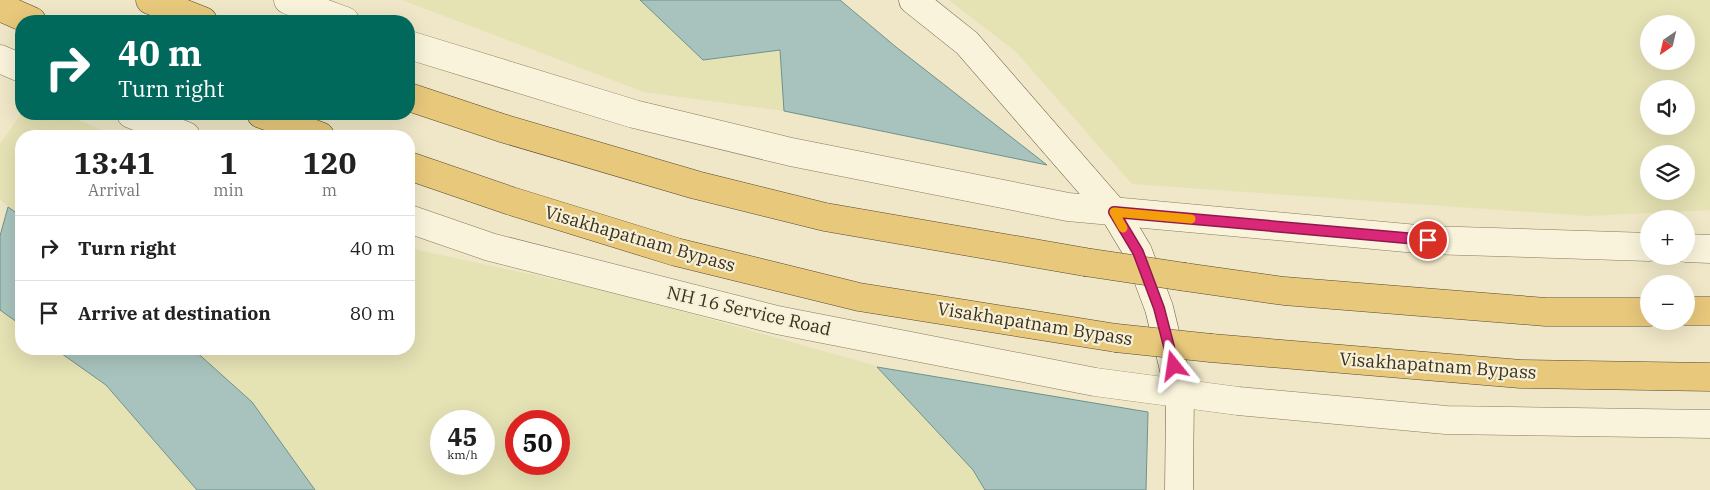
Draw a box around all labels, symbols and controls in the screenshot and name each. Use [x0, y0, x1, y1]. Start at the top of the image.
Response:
north arrow [1640, 15, 1695, 70]
map controls [1640, 15, 1695, 330]
text: 40 m [118, 30, 202, 76]
icon: right [35, 35, 100, 100]
text: Turn right [118, 74, 225, 103]
button: sound [1640, 80, 1695, 135]
text: 13:41 [74, 143, 155, 182]
text: 1 [220, 143, 238, 182]
text: 120 [302, 143, 356, 182]
button: layers [1640, 145, 1695, 200]
text: Arrival [88, 180, 140, 200]
text: min [213, 180, 244, 200]
text: m [322, 180, 337, 200]
street label: Visakhapatnam Bypass [542, 200, 738, 277]
button: + [1640, 210, 1695, 265]
pin [1407, 219, 1449, 261]
icon: arrive [1414, 226, 1442, 254]
icon: right [35, 234, 63, 262]
text: Turn right [78, 236, 176, 260]
text: 40 m [350, 236, 395, 260]
button: − [1640, 275, 1695, 330]
street label: NH 16 Service Road [665, 280, 834, 341]
street label: Visakhapatnam Bypass [936, 297, 1134, 350]
icon: arrive [35, 299, 63, 327]
text: Arrive at destination [78, 301, 271, 325]
text: 80 m [350, 301, 395, 325]
position arrow [1147, 339, 1199, 391]
street label: Visakhapatnam Bypass [1339, 347, 1537, 384]
speed limit sign: 50 [505, 410, 570, 475]
text: 45 [447, 420, 478, 453]
text: km/h [447, 447, 478, 462]

